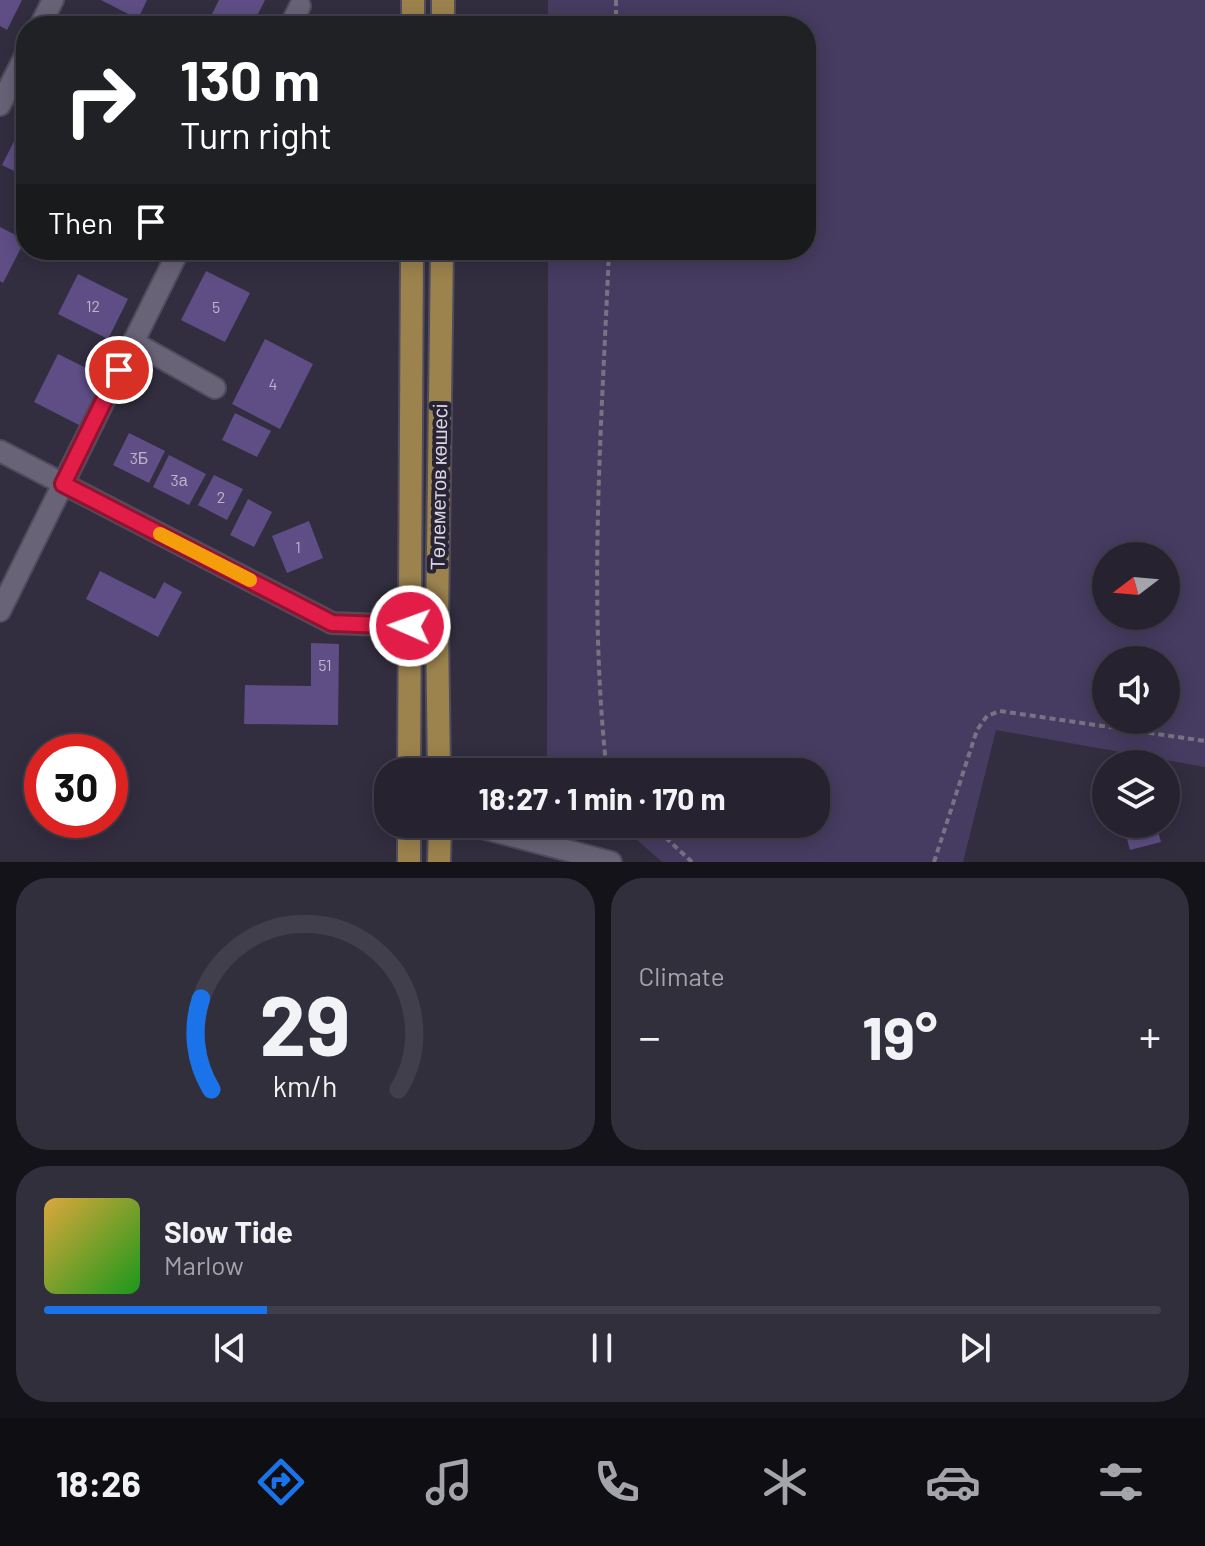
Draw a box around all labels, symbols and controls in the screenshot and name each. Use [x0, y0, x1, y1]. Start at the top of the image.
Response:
text: 130 m [180, 45, 320, 112]
icon: right [48, 48, 152, 152]
text: Turn right [180, 113, 332, 156]
icon: arrive [129, 200, 173, 244]
text: Then [48, 204, 113, 240]
house number: 12 [86, 296, 100, 315]
house number: 5 [212, 297, 220, 316]
pin [85, 336, 153, 404]
icon: arrive [97, 348, 141, 392]
house number: 4 [269, 374, 277, 393]
street label: Төлеметов көшесі [425, 404, 451, 570]
house number: 3Б [130, 448, 148, 467]
house number: 3а [170, 470, 188, 489]
house number: 2 [217, 487, 225, 506]
house number: 1 [295, 537, 301, 556]
north arrow [1092, 542, 1180, 630]
map controls [1092, 542, 1180, 838]
position arrow [368, 584, 452, 668]
button: sound [1092, 646, 1180, 734]
house number: 51 [318, 655, 332, 674]
speed limit sign: 30 [24, 734, 128, 838]
button: layers [1092, 750, 1180, 838]
text: 18:27 · 1 min · 170 m [479, 780, 725, 816]
text: Climate [639, 960, 725, 991]
text: 29 [260, 973, 351, 1073]
text: 19° [862, 1000, 938, 1072]
text: − [639, 1009, 661, 1062]
text: + [1139, 1009, 1161, 1062]
text: km/h [273, 1068, 338, 1103]
text: Slow Tide [164, 1213, 293, 1249]
text: Marlow [164, 1249, 244, 1280]
icon: previous [208, 1326, 252, 1370]
icon: pause [580, 1326, 624, 1370]
icon: next [953, 1326, 997, 1370]
icon: directions [253, 1454, 309, 1510]
icon: music [421, 1454, 477, 1510]
icon: phone [589, 1454, 645, 1510]
icon: climate [757, 1454, 813, 1510]
icon: car [925, 1454, 981, 1510]
icon: filters [1093, 1454, 1149, 1510]
text: 18:26 [56, 1461, 141, 1504]

